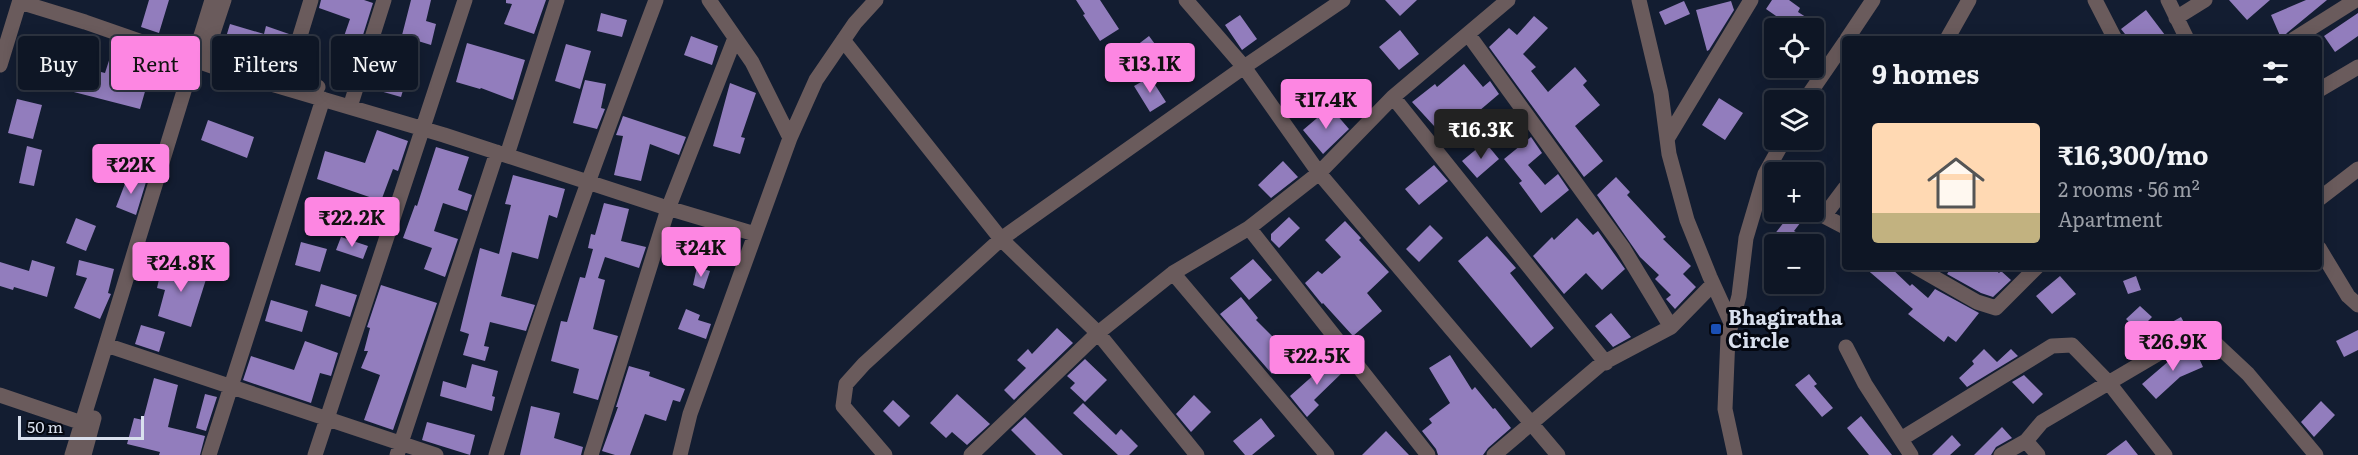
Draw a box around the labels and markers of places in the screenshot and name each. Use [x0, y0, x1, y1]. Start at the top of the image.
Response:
pin: ₹13.1K [1101, 43, 1199, 94]
pin: ₹17.4K [1277, 79, 1375, 130]
pin: ₹16.3K [1432, 109, 1530, 160]
pin: ₹22K [95, 144, 167, 195]
pin: ₹22.2K [303, 197, 401, 248]
pin: ₹24K [665, 227, 737, 278]
pin: ₹24.8K [132, 242, 230, 293]
place label: Bhagiratha Circle [1728, 301, 1843, 354]
pin: ₹26.9K [2124, 321, 2222, 372]
marker: Bhagiratha Circle [1709, 322, 1723, 336]
pin: ₹22.5K [1268, 335, 1366, 386]

